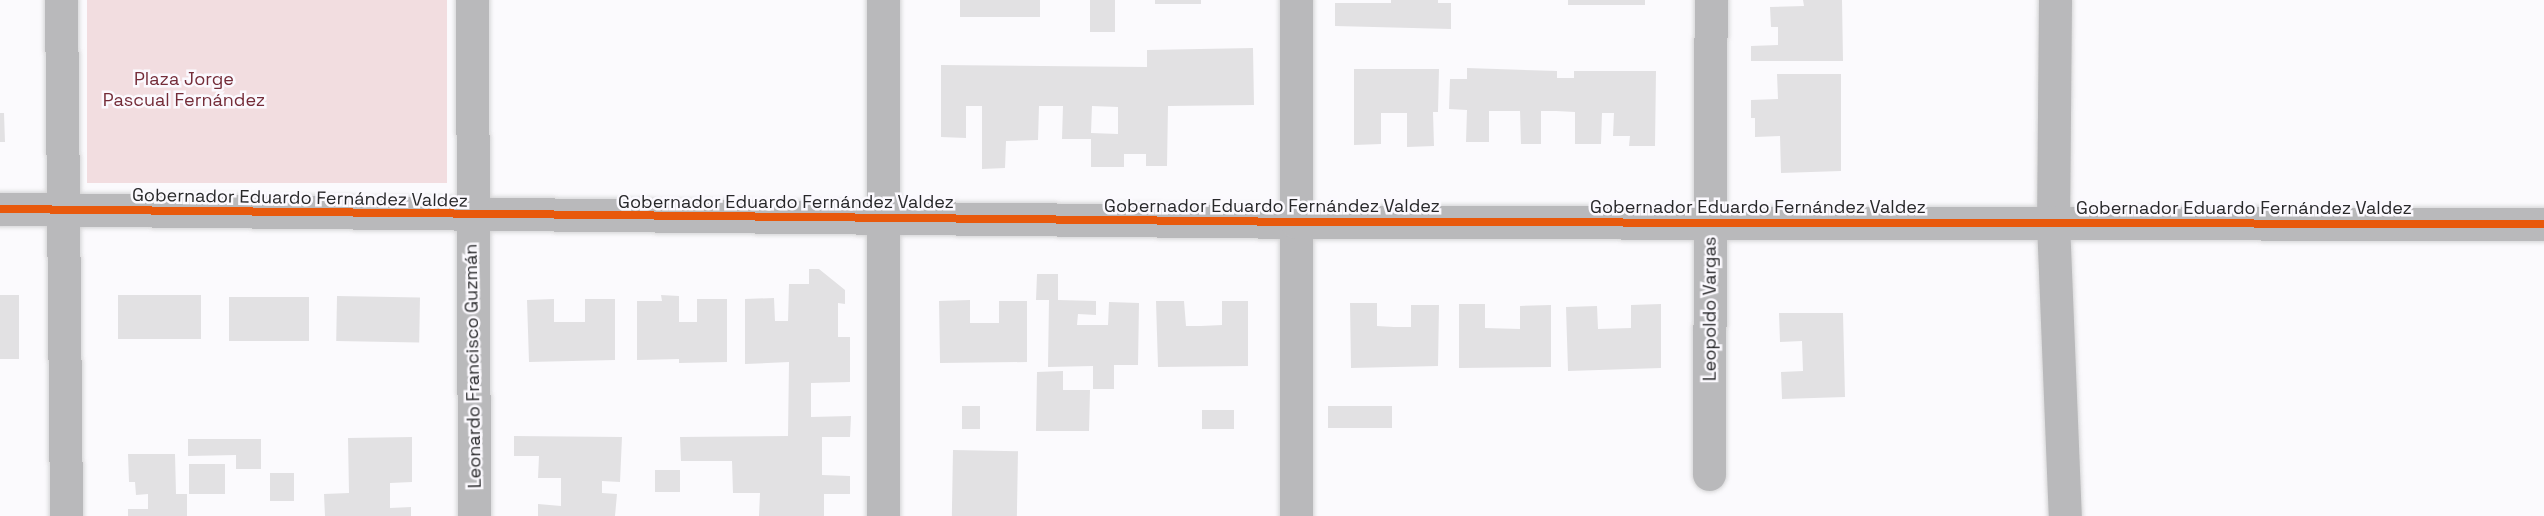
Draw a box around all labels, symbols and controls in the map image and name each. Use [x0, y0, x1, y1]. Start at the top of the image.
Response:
park label: Plaza Jorge Pascual Fernández [103, 69, 265, 112]
street label: Gobernador Eduardo Fernández Valdez [132, 184, 468, 212]
street label: Gobernador Eduardo Fernández Valdez [618, 191, 954, 213]
street label: Gobernador Eduardo Fernández Valdez [1104, 195, 1440, 217]
street label: Gobernador Eduardo Fernández Valdez [1590, 196, 1926, 218]
street label: Gobernador Eduardo Fernández Valdez [2076, 197, 2412, 219]
street label: Leopoldo Vargas [1699, 237, 1721, 381]
street label: Leonardo Francisco Guzmán [460, 244, 486, 488]

